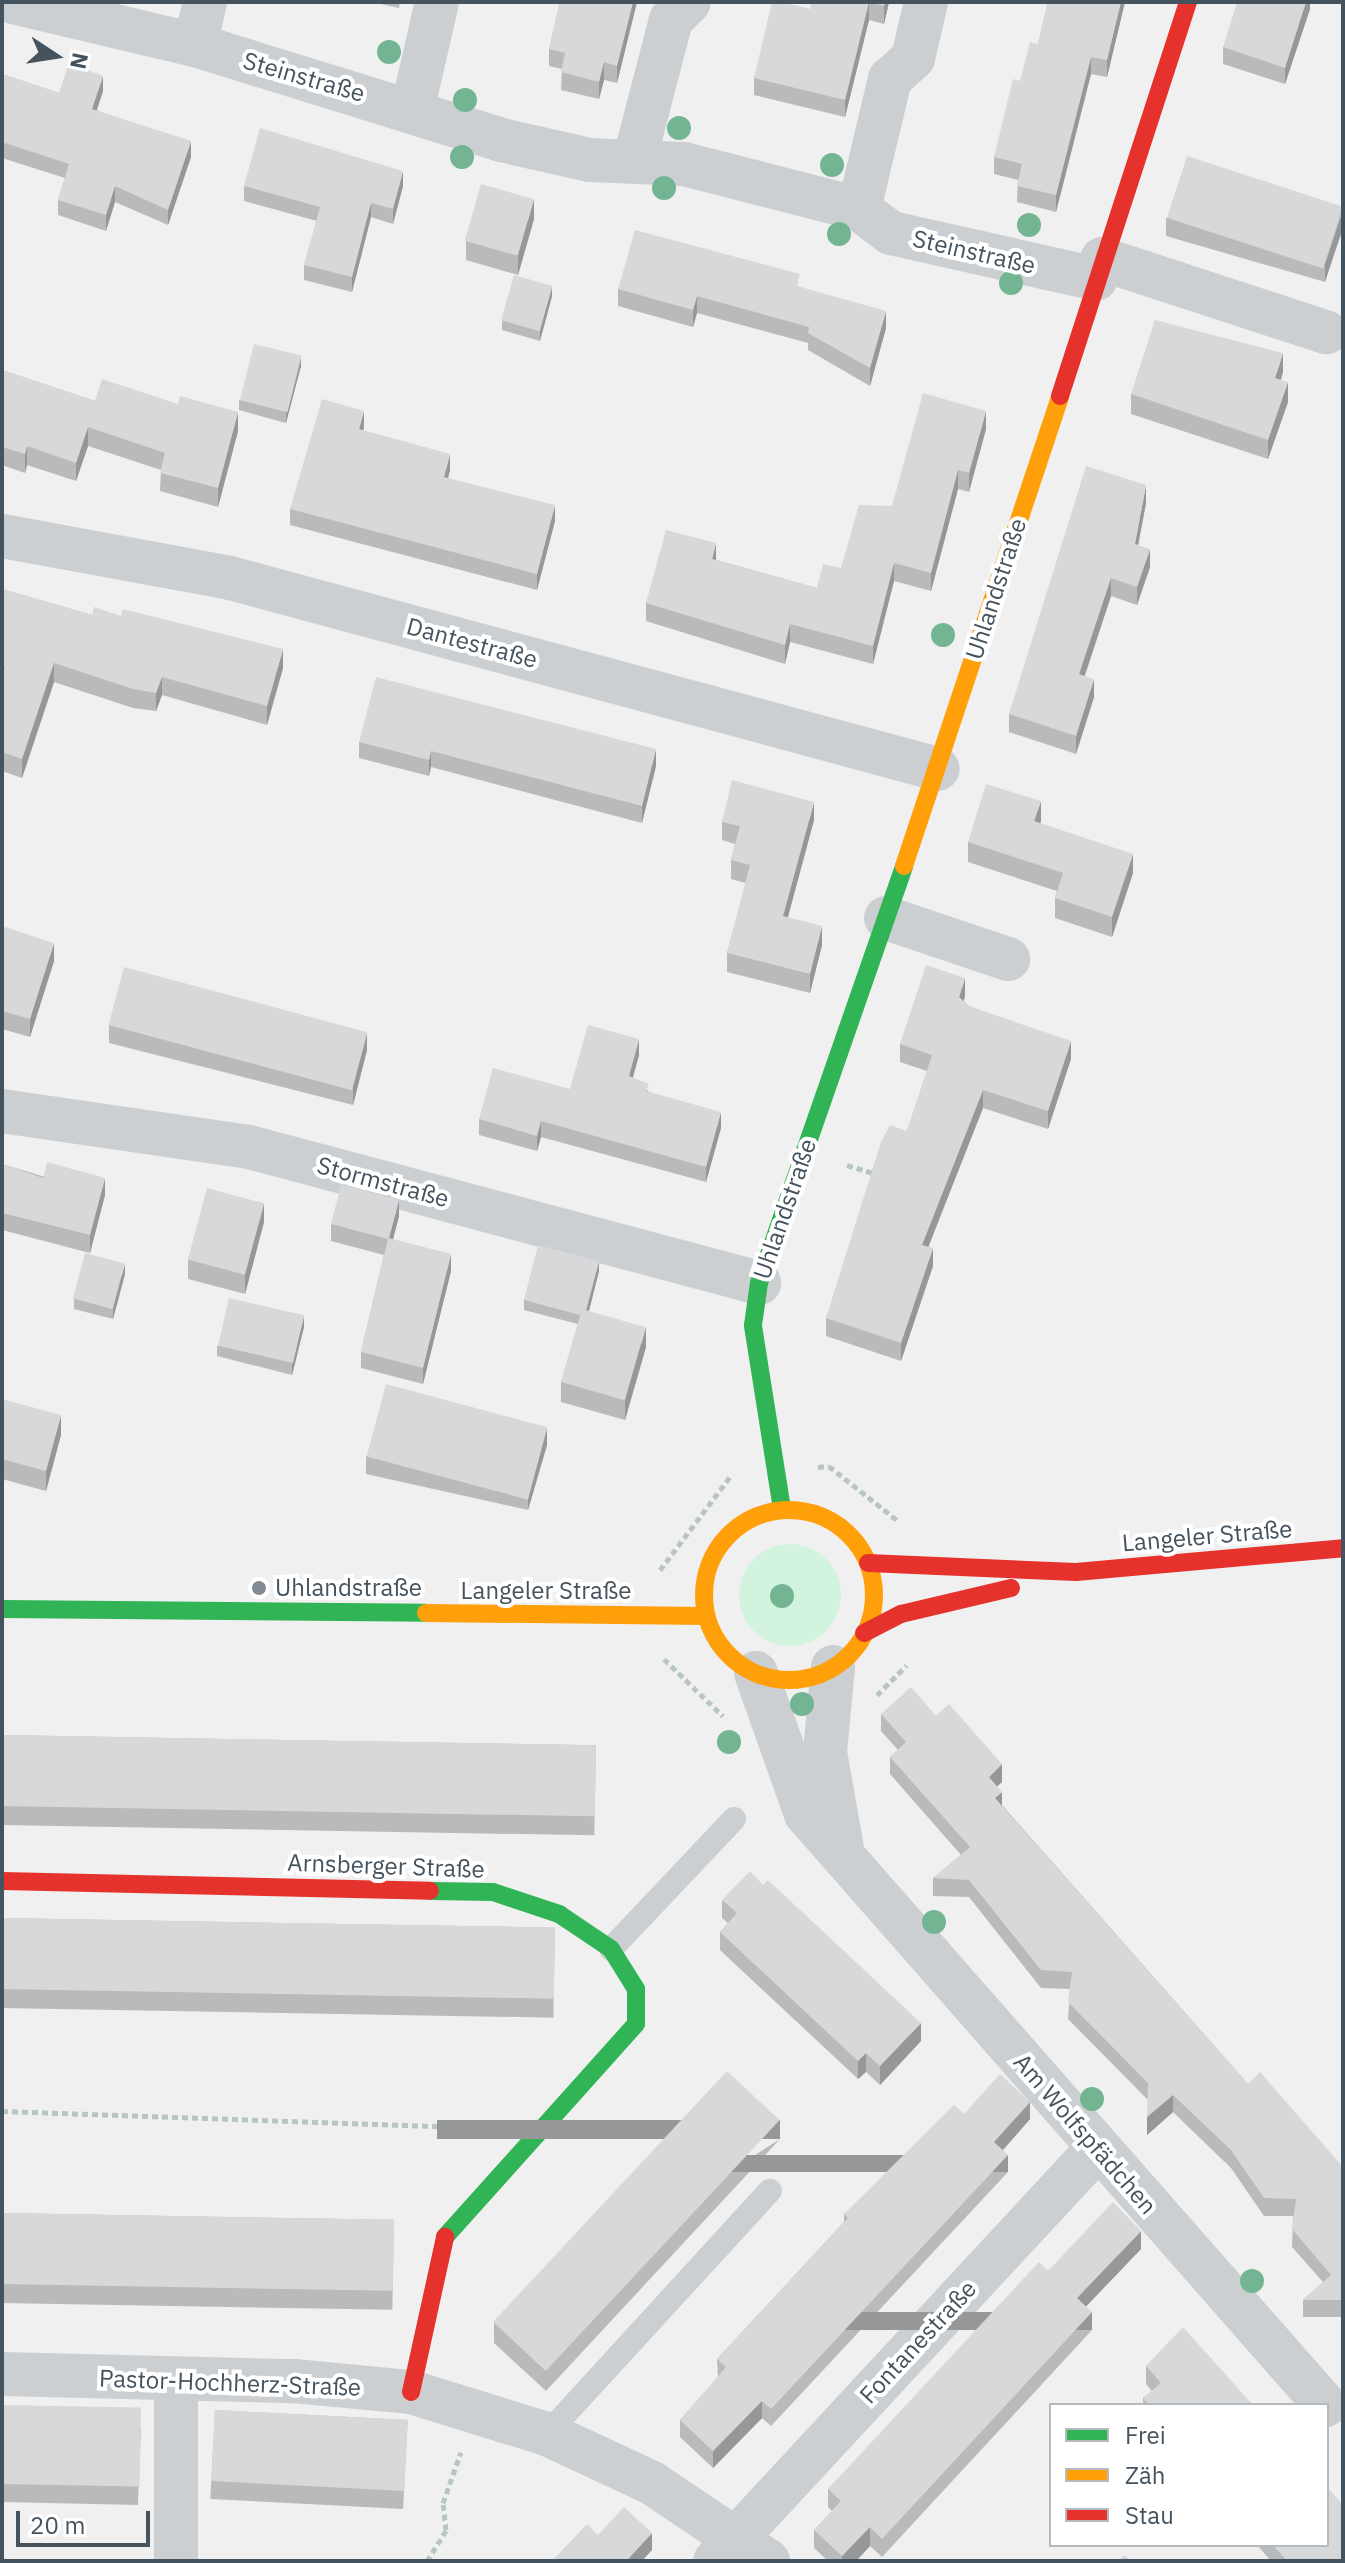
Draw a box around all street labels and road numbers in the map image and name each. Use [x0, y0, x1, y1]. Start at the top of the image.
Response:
street label: Steinstraße [240, 46, 368, 108]
street label: Steinstraße [910, 224, 1038, 280]
street label: Uhlandstraße [960, 515, 1032, 663]
street label: Dantestraße [404, 612, 540, 674]
street label: Uhlandstraße [747, 1135, 823, 1283]
street label: Stormstraße [314, 1151, 452, 1213]
street label: Langeler Straße [1121, 1514, 1293, 1558]
street label: Langeler Straße [461, 1577, 631, 1605]
street label: Arnsberger Straße [287, 1848, 485, 1884]
street label: Am Wolfspfädchen [1007, 2048, 1163, 2220]
street label: Fontanestraße [854, 2274, 982, 2410]
street label: Pastor-Hochherz-Straße [98, 2364, 362, 2402]

